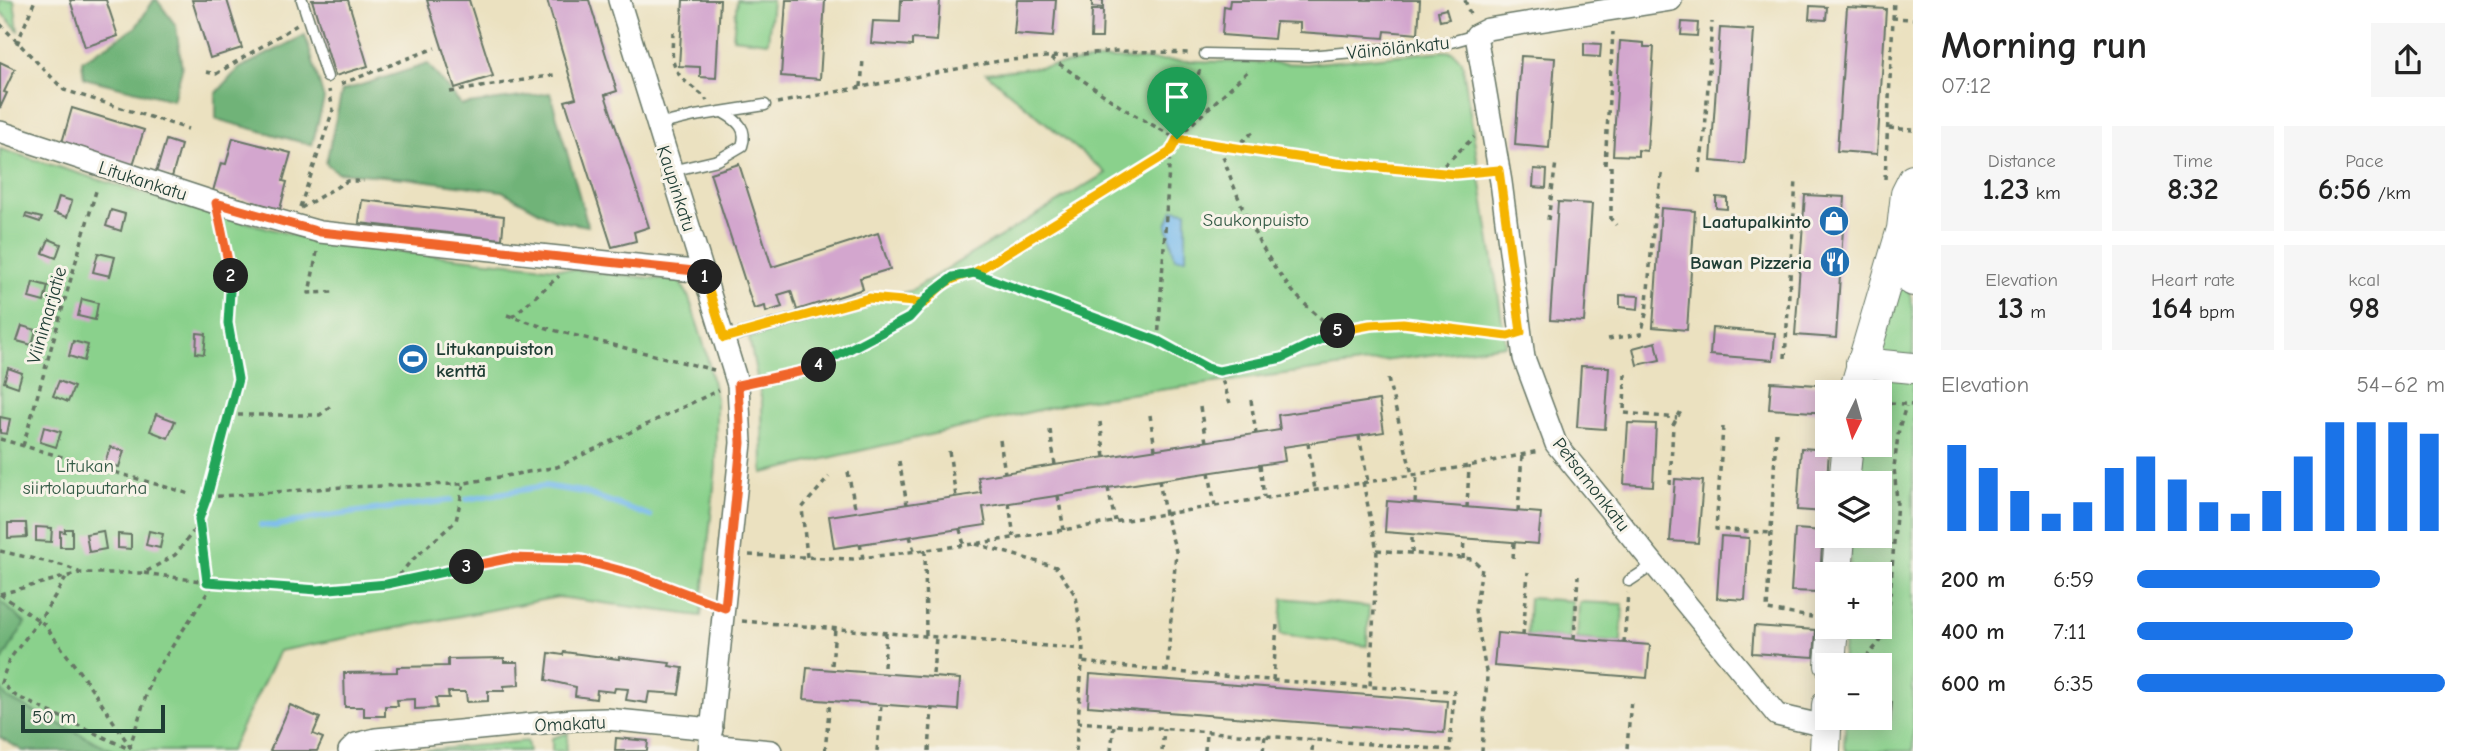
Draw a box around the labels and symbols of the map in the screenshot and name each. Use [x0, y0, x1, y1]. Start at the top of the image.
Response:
street label: Väinölänkatu [1346, 32, 1450, 64]
pin [1147, 67, 1207, 139]
street label: Kaupinkatu [652, 143, 700, 234]
street label: Litukankatu [96, 156, 190, 206]
shop icon: Laatupalkinto [1817, 204, 1851, 238]
park label: Saukonpuisto [1203, 209, 1309, 231]
place label: Laatupalkinto [1702, 211, 1811, 233]
restaurant icon: Bawan Pizzeria [1818, 245, 1852, 279]
place label: Bawan Pizzeria [1690, 252, 1812, 274]
pin: 2 [214, 258, 248, 294]
pin: 1 [688, 260, 722, 294]
street label: Viinimarjatie [23, 264, 71, 366]
pin: 5 [1320, 314, 1356, 348]
place label: Litukanpuiston kenttä [436, 338, 554, 382]
sports icon: Litukanpuiston kenttä [396, 342, 430, 376]
pin: 4 [802, 348, 836, 382]
north arrow [1815, 380, 1892, 457]
street label: Petsamonkatu [1548, 434, 1635, 536]
park label: Litukan siirtolapuutarha [23, 455, 147, 499]
pin: 3 [449, 550, 484, 584]
scale bar [21, 702, 164, 734]
street label: Omakatu [534, 711, 606, 737]

